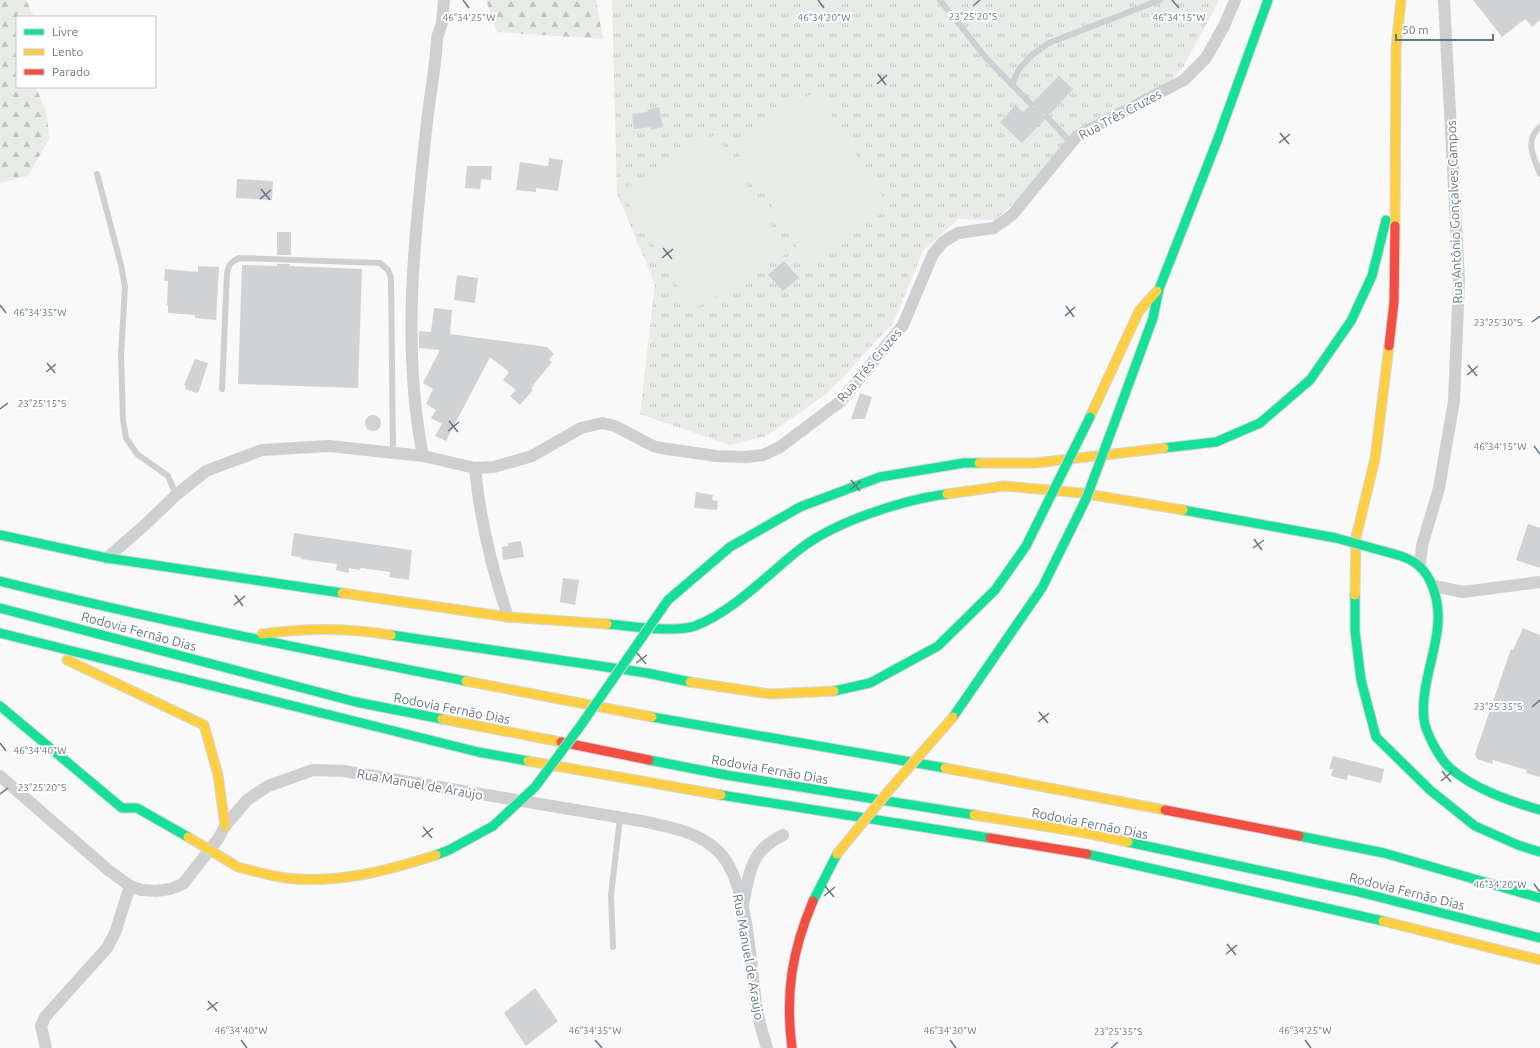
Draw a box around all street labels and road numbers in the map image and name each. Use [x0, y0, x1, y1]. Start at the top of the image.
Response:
street label: Rua Três Cruzes [1076, 86, 1164, 142]
street label: Rua Antônio Gonçalves Campos [1444, 120, 1464, 304]
street label: Rua Três Cruzes [834, 325, 904, 405]
street label: Rodovia Fernão Dias [80, 609, 198, 653]
street label: Rodovia Fernão Dias [393, 690, 512, 726]
street label: Rodovia Fernão Dias [711, 752, 830, 786]
street label: Rua Manuel de Araújo [356, 766, 484, 802]
street label: Rodovia Fernão Dias [1031, 805, 1150, 841]
street label: Rodovia Fernão Dias [1348, 870, 1466, 912]
street label: Rua Manuel de Araújo [731, 893, 767, 1021]

